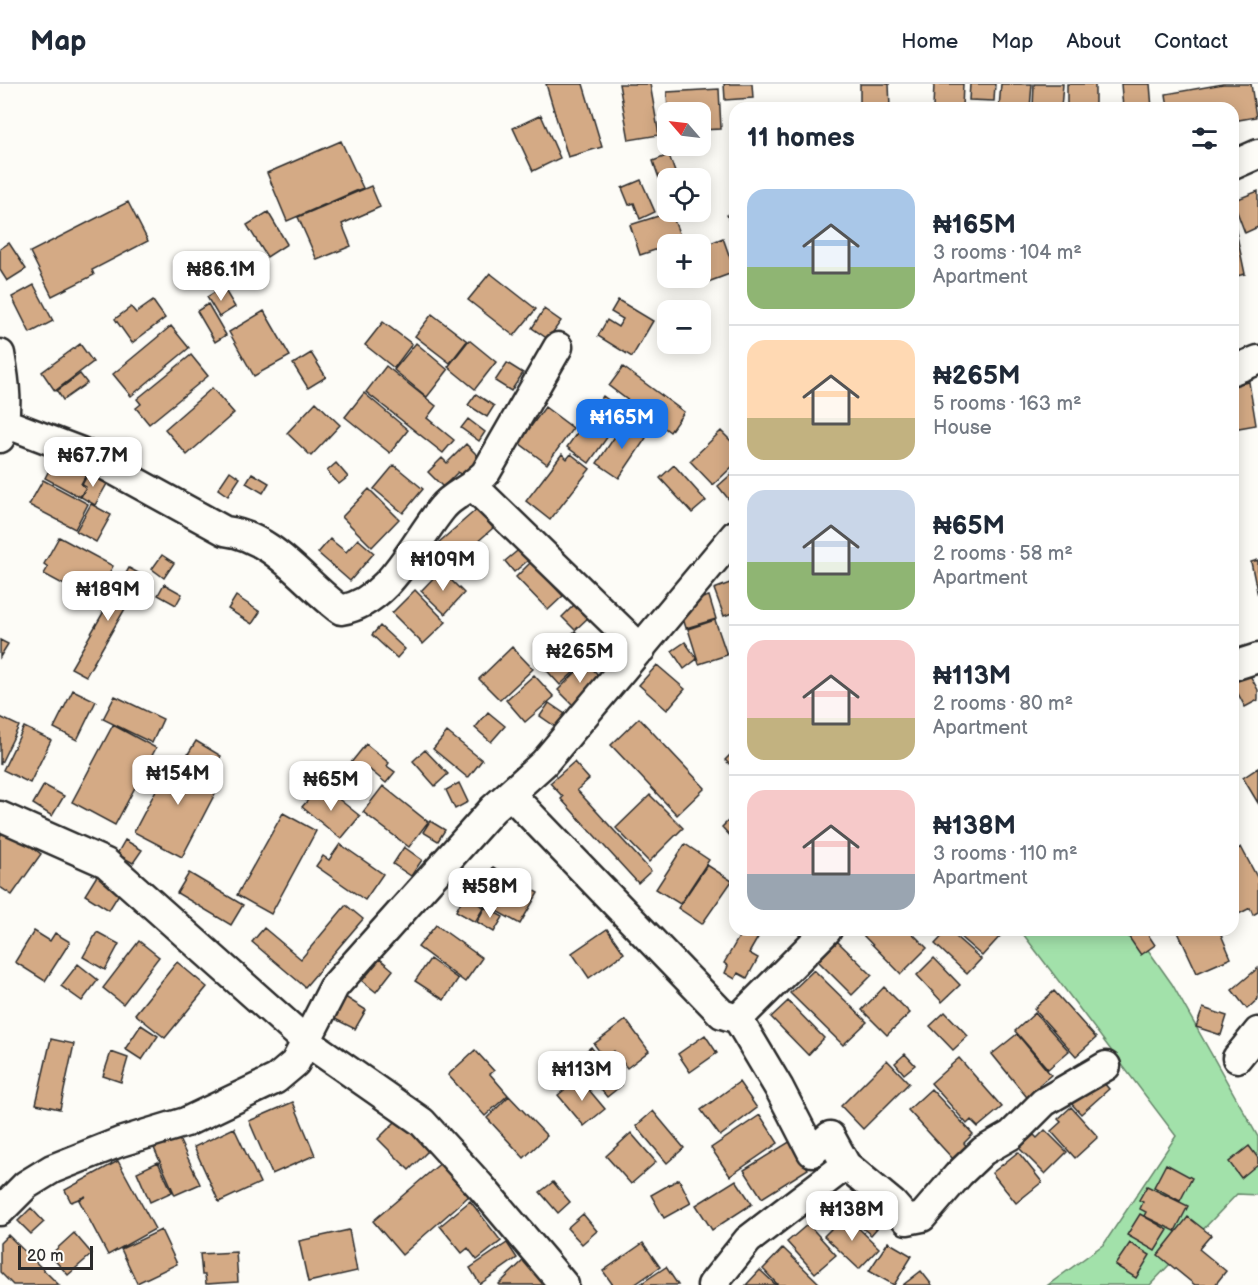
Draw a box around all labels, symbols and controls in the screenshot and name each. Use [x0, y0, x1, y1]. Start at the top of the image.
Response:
text: Map [30, 25, 86, 58]
text: Home [901, 29, 958, 54]
text: Map [991, 29, 1033, 54]
text: About [1066, 29, 1121, 54]
text: Contact [1154, 29, 1228, 54]
north arrow [657, 102, 711, 156]
map controls [657, 102, 711, 354]
icon: filters [1188, 122, 1221, 155]
text: 11 homes [747, 123, 855, 154]
button: locate [657, 168, 711, 222]
text: ₦165M [933, 210, 1016, 241]
icon: home [795, 213, 867, 285]
button: + [657, 234, 711, 288]
text: 3 rooms · 104 m² [933, 241, 1082, 265]
pin: ₦86.1M [172, 251, 270, 302]
text: ₦86.1M [187, 258, 255, 282]
text: Apartment [933, 265, 1028, 289]
button: − [657, 300, 711, 354]
text: ₦265M [933, 361, 1021, 392]
icon: home [795, 364, 867, 436]
text: 5 rooms · 163 m² [933, 392, 1082, 416]
pin: ₦165M [580, 399, 664, 450]
text: ₦165M [590, 406, 654, 430]
text: House [933, 416, 992, 440]
pin: ₦67.7M [44, 437, 142, 488]
text: ₦67.7M [58, 444, 128, 468]
text: ₦65M [933, 511, 1005, 542]
icon: home [795, 514, 867, 586]
pin: ₦109M [401, 541, 485, 592]
text: 2 rooms · 58 m² [933, 542, 1073, 566]
text: ₦109M [411, 548, 475, 572]
text: Apartment [933, 566, 1028, 590]
pin: ₦189M [66, 571, 150, 622]
text: ₦189M [76, 578, 140, 602]
pin: ₦265M [538, 633, 622, 684]
text: ₦265M [546, 640, 614, 664]
text: ₦113M [933, 661, 1011, 692]
icon: home [795, 664, 867, 736]
text: 2 rooms · 80 m² [933, 692, 1073, 716]
text: Apartment [933, 716, 1028, 740]
pin: ₦154M [136, 755, 220, 806]
pin: ₦65M [295, 761, 367, 812]
text: ₦154M [146, 762, 210, 786]
text: ₦65M [303, 768, 359, 792]
text: ₦138M [933, 811, 1016, 842]
icon: home [795, 814, 867, 886]
text: 3 rooms · 110 m² [933, 842, 1078, 866]
text: Apartment [933, 866, 1028, 890]
pin: ₦58M [454, 868, 526, 919]
text: ₦58M [462, 875, 518, 899]
pin: ₦113M [540, 1051, 624, 1102]
text: ₦113M [552, 1058, 612, 1082]
pin: ₦138M [810, 1191, 894, 1242]
text: ₦138M [820, 1198, 884, 1222]
scale bar [18, 1243, 93, 1270]
text: 20 m [27, 1247, 63, 1266]

